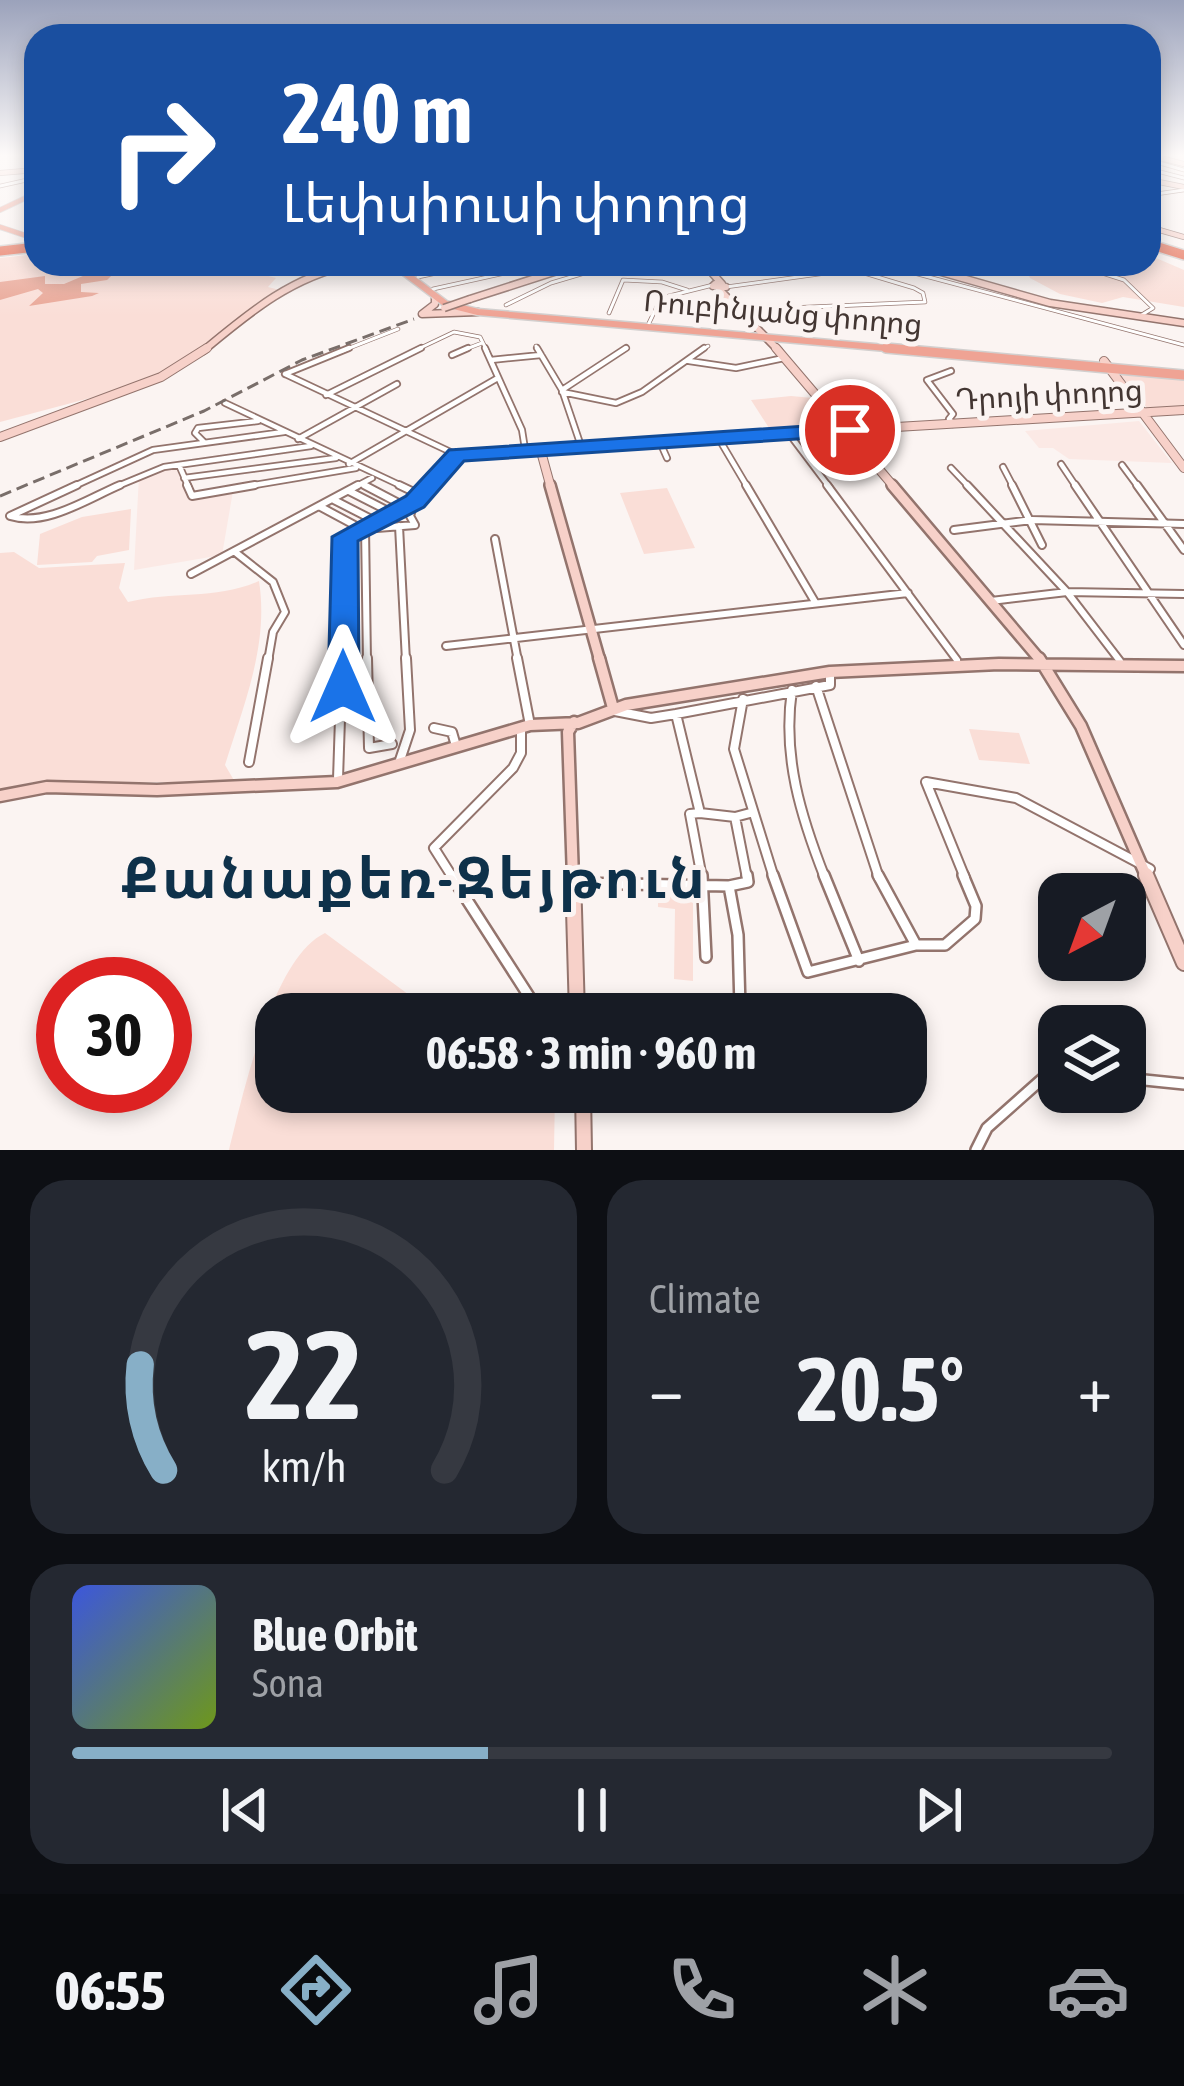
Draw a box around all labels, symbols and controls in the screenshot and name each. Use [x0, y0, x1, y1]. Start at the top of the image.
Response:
text: 240 m [282, 65, 472, 161]
icon: right [84, 72, 240, 228]
text: Լեփսիուսի փողոց [282, 172, 750, 233]
street label: Ռուբինյանց փողոց [642, 283, 924, 342]
street label: Դրոյի փողոց [954, 372, 1144, 417]
pin [799, 379, 901, 481]
icon: arrive [817, 397, 883, 463]
position arrow [280, 624, 406, 750]
district label: Քանաքեռ-Զեյթուն [122, 845, 708, 913]
north arrow [1038, 873, 1146, 981]
map controls [1038, 873, 1146, 1113]
speed limit sign: 30 [36, 957, 192, 1113]
button: layers [1038, 1005, 1146, 1113]
text: 06:58 · 3 min · 960 m [426, 1027, 756, 1079]
text: Climate [649, 1277, 761, 1321]
text: 22 [245, 1302, 362, 1445]
text: 20.5° [797, 1337, 964, 1440]
text: − [649, 1350, 683, 1426]
text: + [1078, 1350, 1112, 1426]
text: km/h [261, 1442, 346, 1491]
text: Blue Orbit [252, 1609, 418, 1661]
text: Sona [252, 1661, 324, 1705]
icon: previous [212, 1777, 278, 1843]
icon: pause [559, 1777, 625, 1843]
icon: next [906, 1777, 972, 1843]
icon: directions [274, 1948, 358, 2032]
icon: music [467, 1948, 551, 2032]
icon: phone [660, 1948, 744, 2032]
icon: climate [853, 1948, 937, 2032]
icon: car [1046, 1948, 1130, 2032]
text: 06:55 [54, 1960, 166, 2021]

